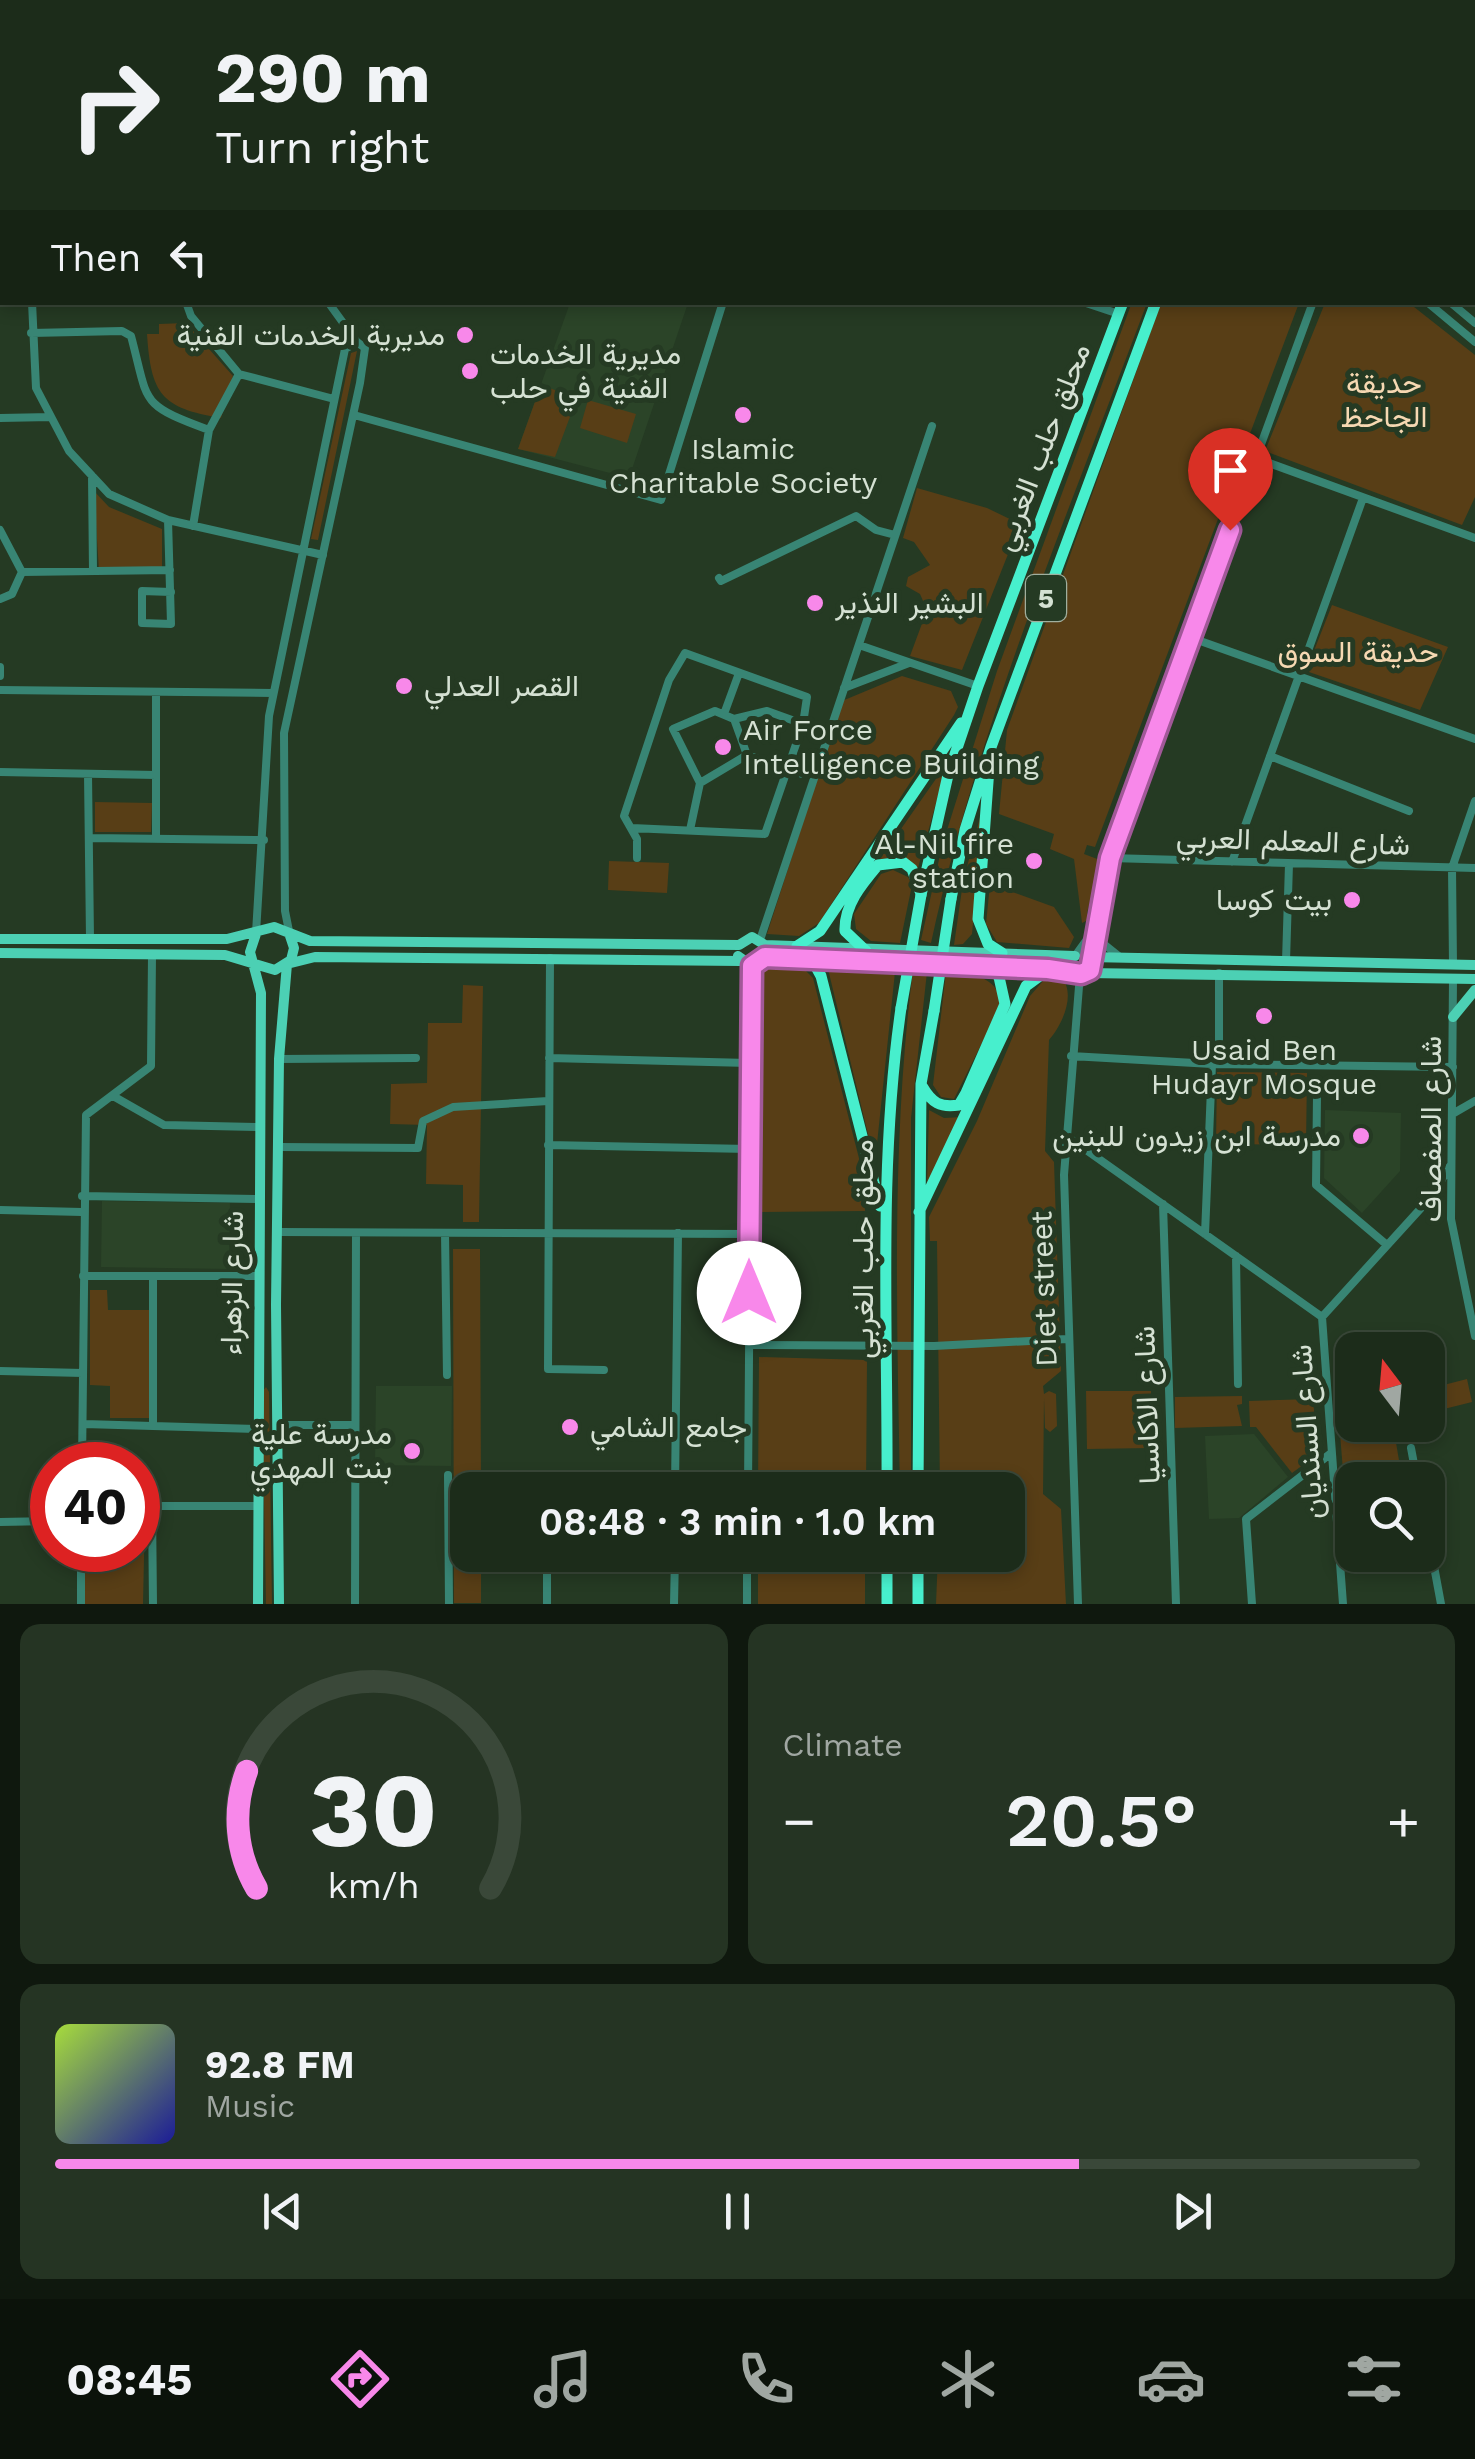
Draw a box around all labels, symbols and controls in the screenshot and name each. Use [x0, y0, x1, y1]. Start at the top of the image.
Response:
text: 290 m [215, 37, 431, 119]
icon: right [50, 40, 180, 170]
text: Turn right [215, 121, 429, 174]
icon: left [161, 230, 216, 285]
text: Then [50, 236, 141, 280]
place label: مديرية الخدمات الفنية [177, 317, 445, 353]
marker: مديرية الخدمات الفنية [454, 324, 476, 346]
place label: مديرية الخدمات الفنية في حلب [490, 336, 681, 412]
street label: محلق حلب الغربي [986, 338, 1104, 558]
marker: مديرية الخدمات الفنية في حلب [459, 360, 481, 382]
park label: حديقة الجاحظ [1341, 365, 1427, 434]
marker: Islamic Charitable Society [732, 404, 754, 426]
pin [1188, 428, 1273, 531]
place label: Islamic Charitable Society [609, 431, 878, 500]
icon: arrive [1203, 443, 1258, 498]
road number: 5 [1026, 575, 1066, 621]
place label: البشير النذير [834, 585, 984, 621]
marker: البشير النذير [804, 592, 826, 614]
park label: حديقة السوق [1277, 634, 1439, 670]
place label: القصر العدلي [424, 668, 579, 710]
marker: القصر العدلي [393, 675, 415, 697]
place label: Air Force Intelligence Building [743, 712, 1039, 781]
marker: Air Force Intelligence Building [712, 736, 734, 758]
street label: شارع المعلم العربي [1175, 819, 1411, 869]
place label: Al-Nil fire station [874, 826, 1014, 895]
marker: Al-Nil fire station [1023, 850, 1045, 872]
place label: بيت كوسا [1216, 882, 1332, 918]
marker: بيت كوسا [1341, 889, 1363, 911]
marker: Usaid Ben Hudayr Mosque [1253, 1005, 1275, 1027]
place label: Usaid Ben Hudayr Mosque [1151, 1032, 1377, 1101]
street label: شارع الصفصاف [1413, 1036, 1451, 1222]
place label: مدرسة ابن زيدون للبنين [1052, 1118, 1341, 1154]
marker: مدرسة ابن زيدون للبنين [1350, 1125, 1372, 1147]
street label: محلق حلب الغربي [845, 1139, 887, 1359]
street label: شارع الزهراء [213, 1210, 253, 1356]
street label: Diet street [1023, 1210, 1064, 1368]
position arrow [697, 1241, 801, 1345]
street label: شارع الاكاسيا [1126, 1325, 1170, 1485]
north arrow [1335, 1332, 1445, 1442]
map controls [1335, 1332, 1445, 1572]
street label: شارع السنديان [1283, 1343, 1333, 1521]
place label: جامع الشامي [590, 1409, 747, 1451]
place label: مدرسة علية بنت المهدي [250, 1416, 392, 1492]
marker: جامع الشامي [559, 1416, 581, 1438]
marker: مدرسة علية بنت المهدي [401, 1440, 423, 1462]
speed limit sign: 40 [30, 1442, 160, 1572]
button: search [1335, 1462, 1445, 1572]
text: 08:48 · 3 min · 1.0 km [539, 1500, 936, 1544]
text: Climate [783, 1726, 903, 1764]
text: 30 [309, 1749, 438, 1871]
text: 20.5° [1005, 1776, 1197, 1864]
text: − [783, 1789, 816, 1853]
text: + [1387, 1789, 1420, 1853]
text: km/h [328, 1865, 420, 1907]
text: 92.8 FM [205, 2043, 355, 2087]
text: Music [205, 2087, 295, 2125]
icon: previous [255, 2184, 310, 2239]
icon: pause [710, 2184, 765, 2239]
icon: next [1165, 2184, 1220, 2239]
icon: directions [325, 2344, 395, 2414]
icon: music [528, 2344, 598, 2414]
icon: phone [731, 2344, 801, 2414]
icon: climate [933, 2344, 1003, 2414]
icon: car [1136, 2344, 1206, 2414]
icon: filters [1339, 2344, 1409, 2414]
text: 08:45 [66, 2353, 192, 2406]

